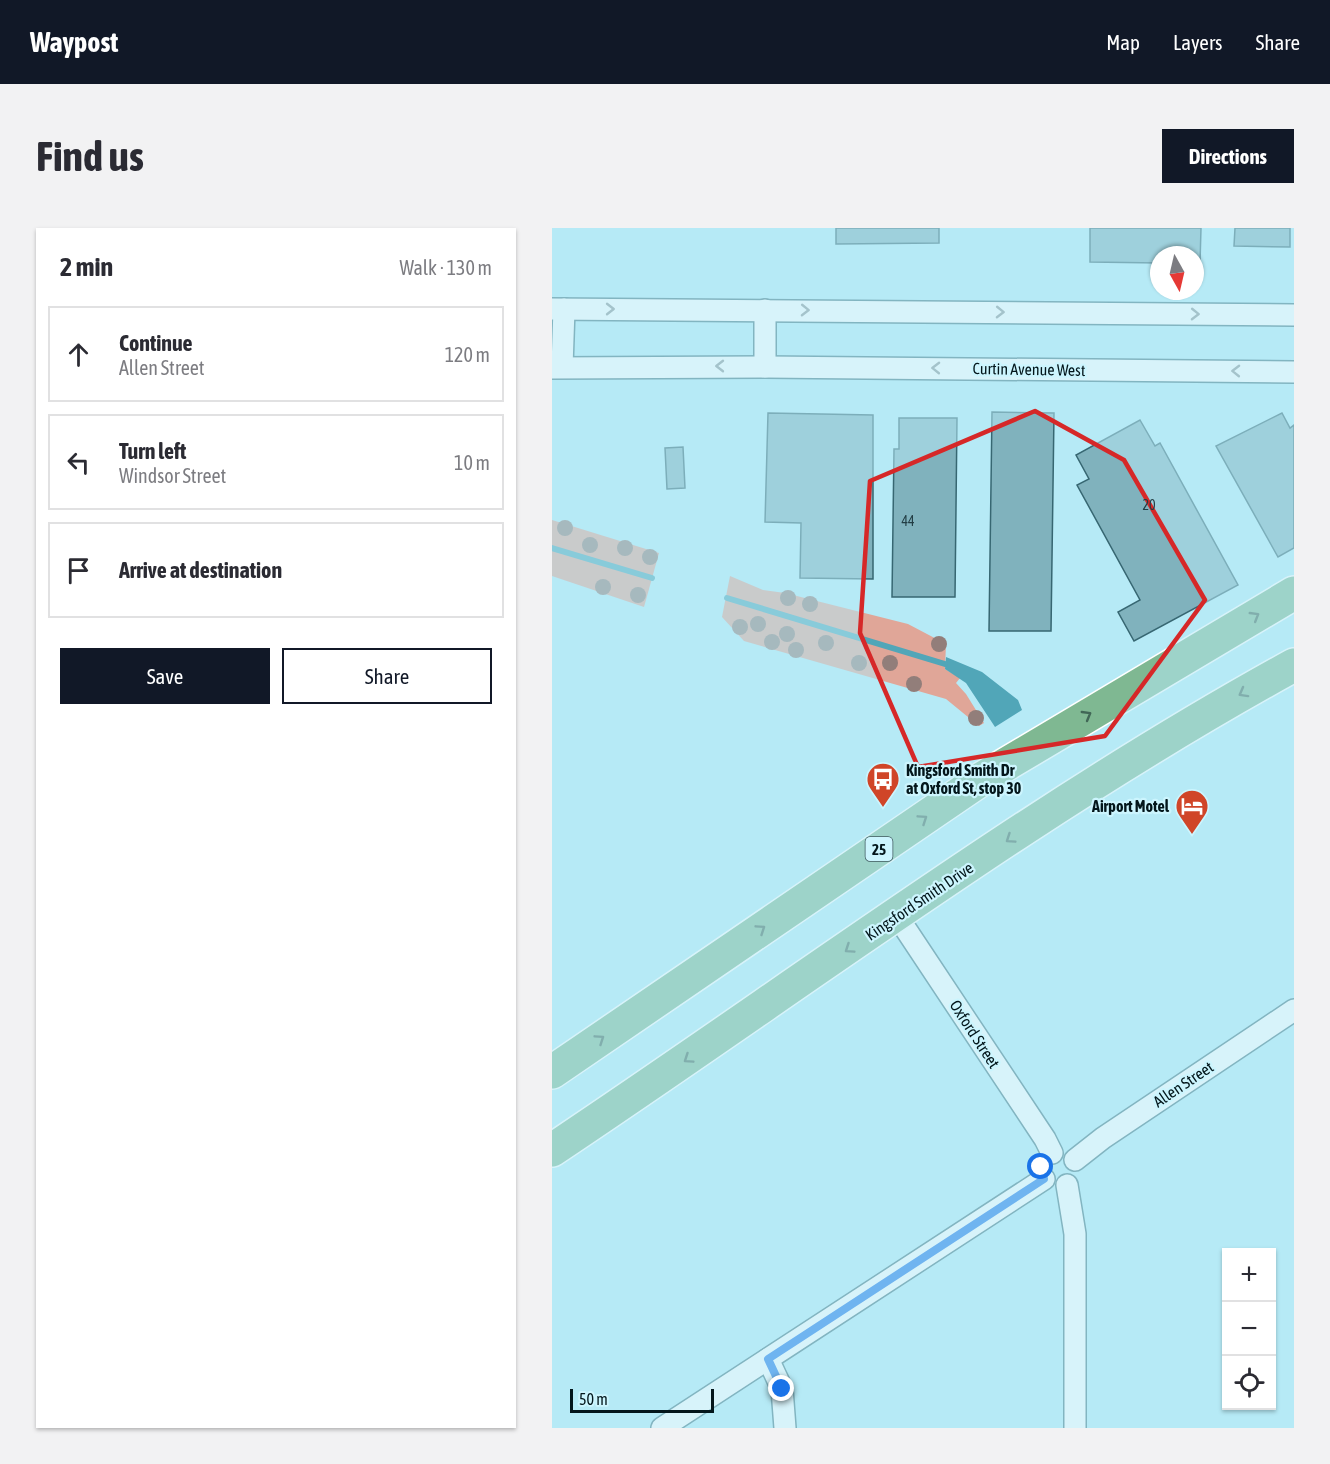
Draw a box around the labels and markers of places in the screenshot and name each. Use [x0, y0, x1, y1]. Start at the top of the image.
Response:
bus stop icon: Kingsford Smith Dr at Oxford St, stop 30 [865, 761, 901, 808]
place label: Kingsford Smith Dr at Oxford St, stop 30 [906, 761, 1022, 797]
hotel icon: Airport Motel [1174, 788, 1210, 835]
place label: Airport Motel [1091, 797, 1170, 815]

